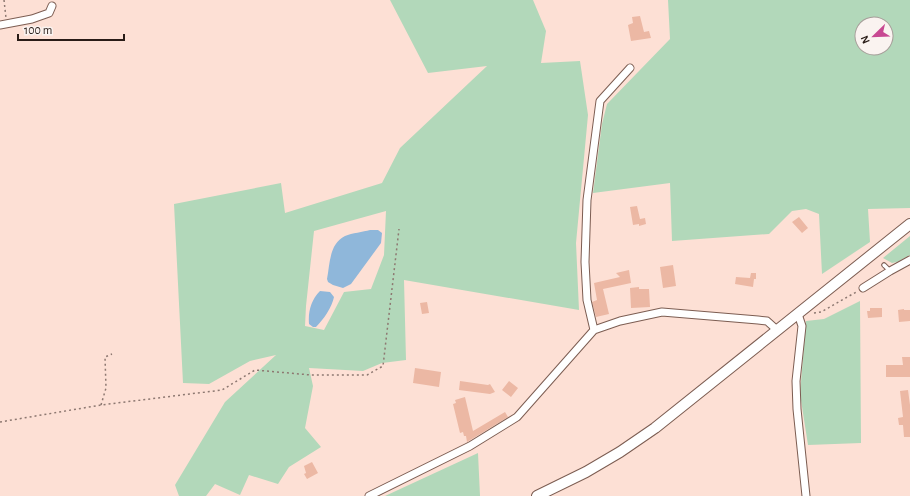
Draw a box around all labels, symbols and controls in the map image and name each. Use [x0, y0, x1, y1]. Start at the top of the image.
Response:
scale bar [18, 16, 124, 42]
north arrow [854, 16, 894, 56]
text: 100 m [24, 24, 52, 36]
text: N [859, 34, 872, 45]

